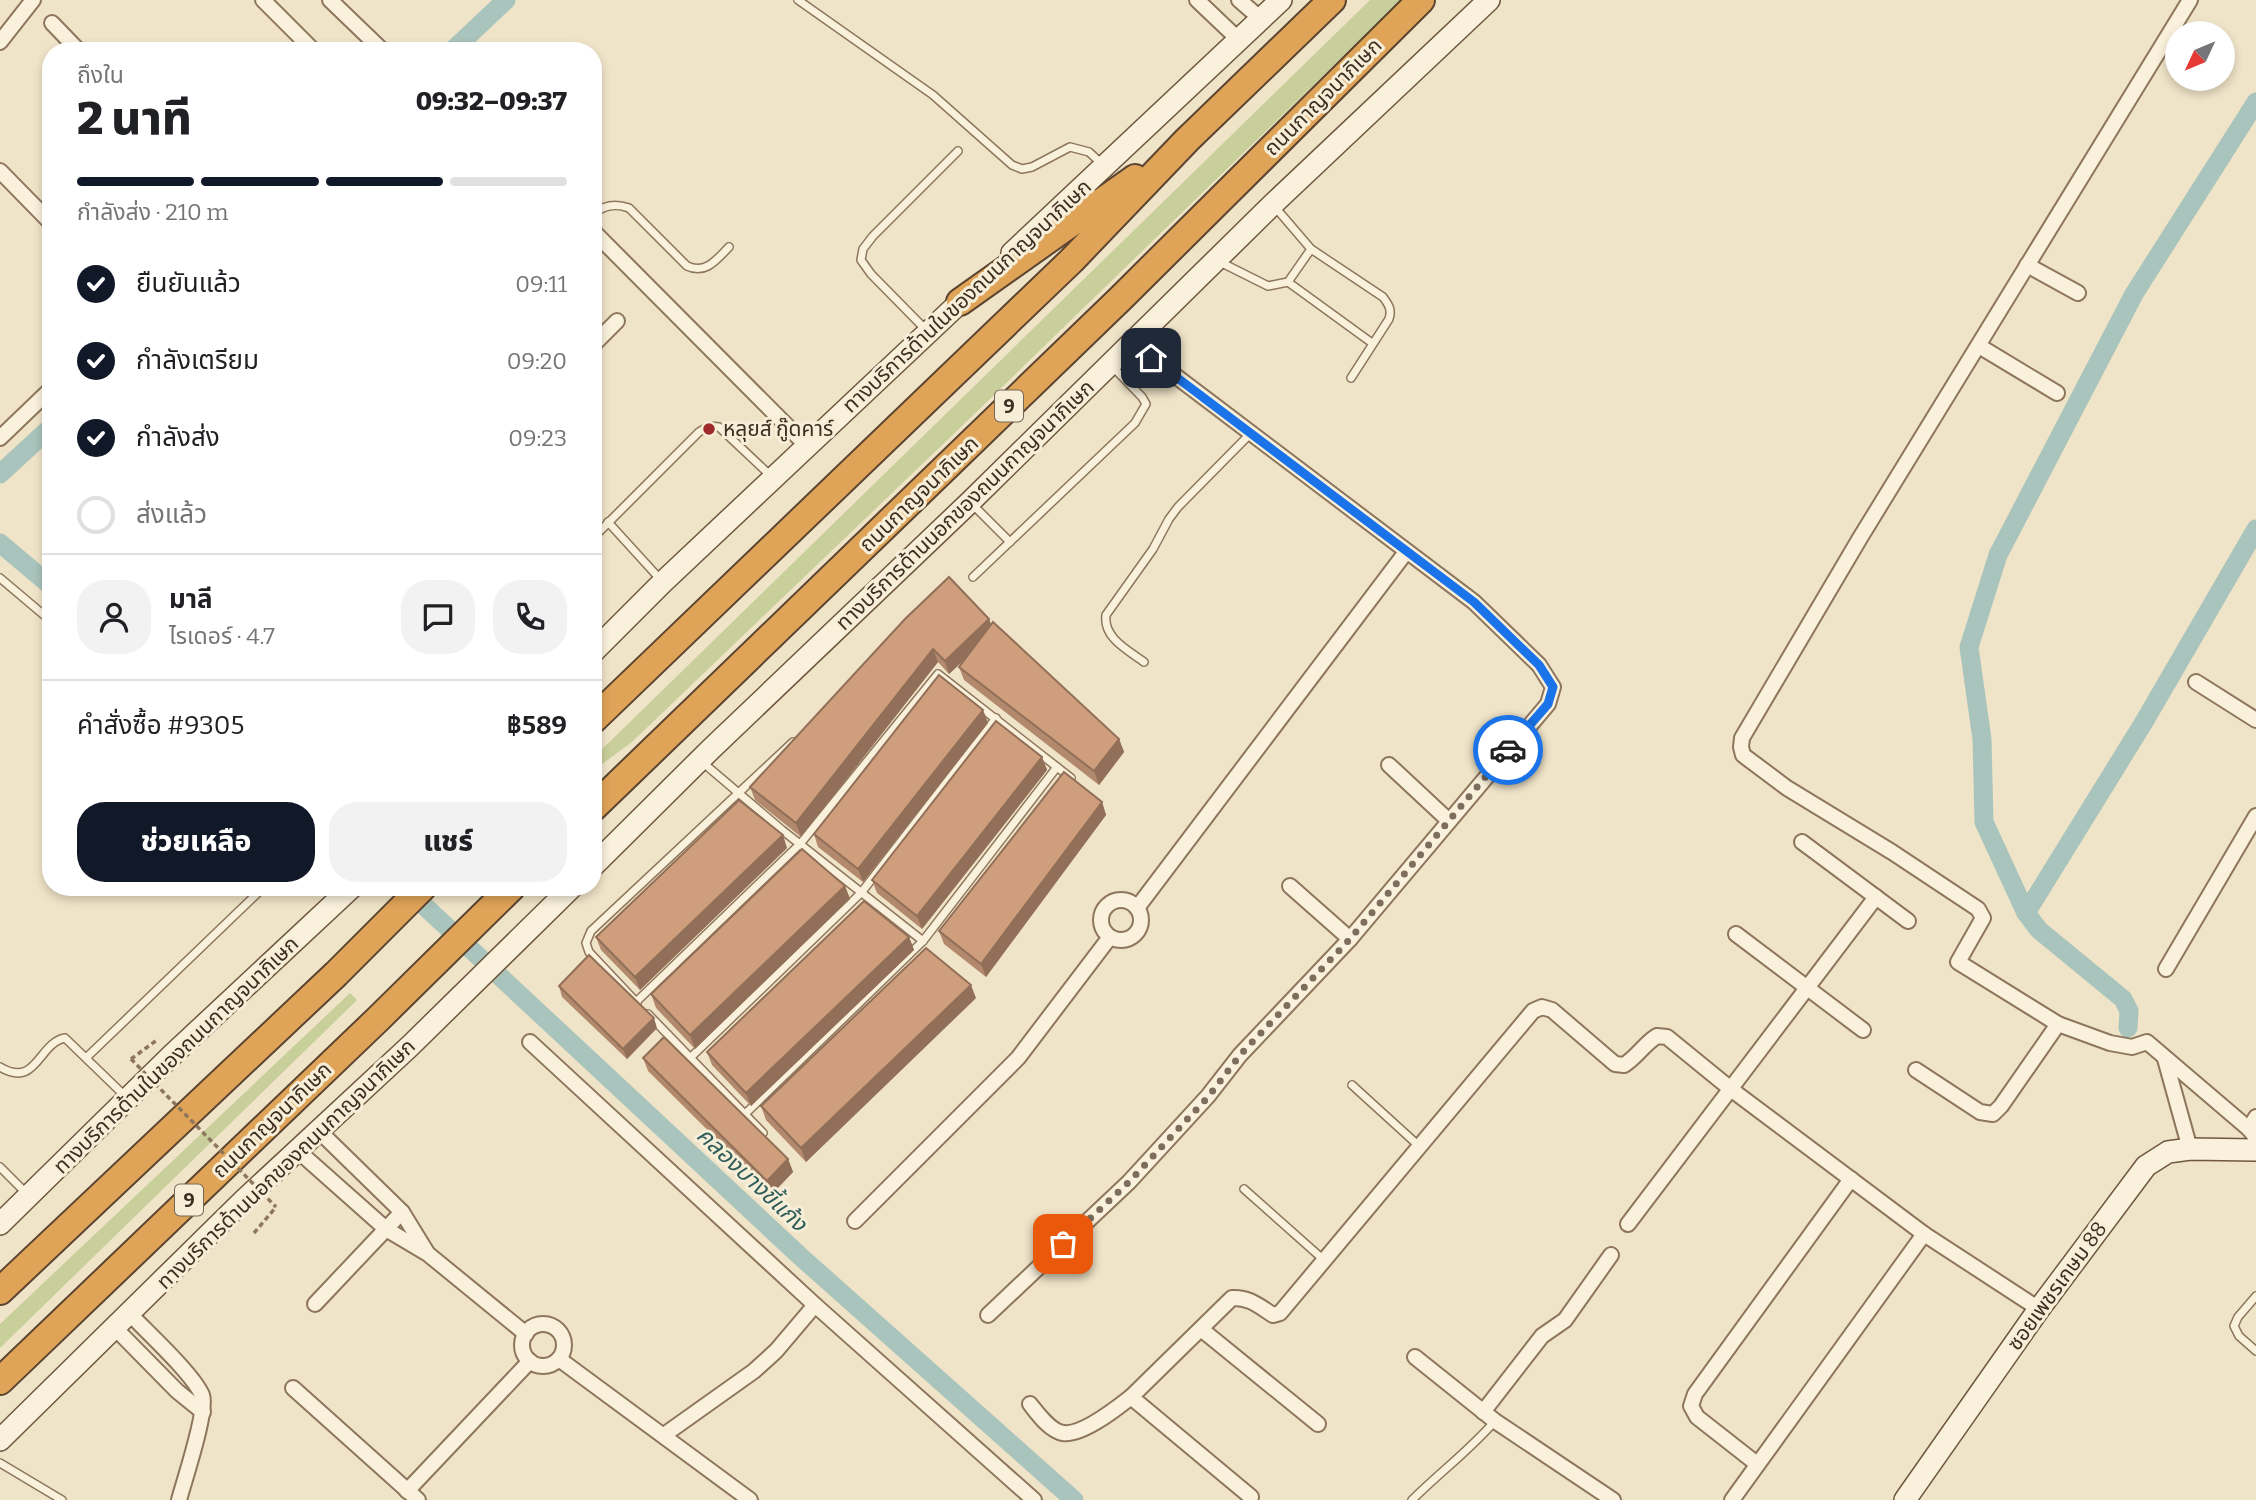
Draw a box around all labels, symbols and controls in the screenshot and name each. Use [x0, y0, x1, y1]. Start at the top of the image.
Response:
north arrow [2165, 21, 2235, 91]
map controls [2165, 21, 2235, 91]
street label: ถนนกาญจนาภิเษก [1259, 33, 1387, 161]
text: ถึงใน [77, 61, 124, 89]
text: 09:32–09:37 [416, 86, 567, 117]
text: 2 นาที [77, 91, 192, 146]
street label: ทางบริการด้านในของถนนกาญจนาภิเษก [837, 174, 1097, 418]
text: กำลังส่ง · 210 m [77, 198, 228, 226]
icon: check [77, 265, 115, 303]
text: ยืนยันแล้ว [136, 268, 241, 299]
text: 09:11 [515, 270, 567, 298]
pin [1121, 328, 1181, 388]
icon: home [1132, 339, 1170, 377]
icon: check [77, 342, 115, 380]
text: กำลังเตรียม [136, 345, 259, 376]
text: 09:20 [507, 347, 567, 375]
street label: ทางบริการด้านนอกของถนนกาญจนาภิเษก [830, 374, 1100, 636]
road number: 9 [995, 390, 1023, 422]
place label: หลุยส์ กู๊ดคาร์ [723, 416, 834, 442]
icon: check [77, 419, 115, 457]
marker: หลุยส์ กู๊ดคาร์ [701, 421, 717, 437]
text: กำลังส่ง [136, 422, 220, 453]
text: 09:23 [508, 424, 567, 452]
street label: ถนนกาญจนาภิเษก [854, 431, 984, 557]
text: ส่งแล้ว [136, 499, 207, 530]
button: person [77, 580, 151, 654]
button: chat [401, 580, 475, 654]
button: phone [493, 580, 567, 654]
text: มาลี [169, 584, 213, 615]
text: ไรเดอร์ · 4.7 [169, 622, 275, 650]
text: คำสั่งซื้อ #9305 [77, 710, 244, 741]
text: ฿589 [507, 710, 567, 741]
courier [1473, 715, 1543, 785]
icon: car [1489, 731, 1527, 769]
button: ช่วยเหลือ [77, 802, 315, 882]
button: แชร์ [329, 802, 567, 882]
street label: ทางบริการด้านในของถนนกาญจนาภิเษก [48, 931, 304, 1179]
street label: ทางบริการด้านนอกของถนนกาญจนาภิเษก [151, 1033, 421, 1295]
street label: ถนนกาญจนาภิเษก [207, 1057, 337, 1183]
water label: คลองบางขี้แก้ง [691, 1119, 815, 1238]
road number: 9 [175, 1184, 203, 1216]
pin [1033, 1214, 1093, 1274]
street label: ซอยเพชรเกษม 88 [2002, 1216, 2112, 1356]
icon: bag [1044, 1225, 1082, 1263]

